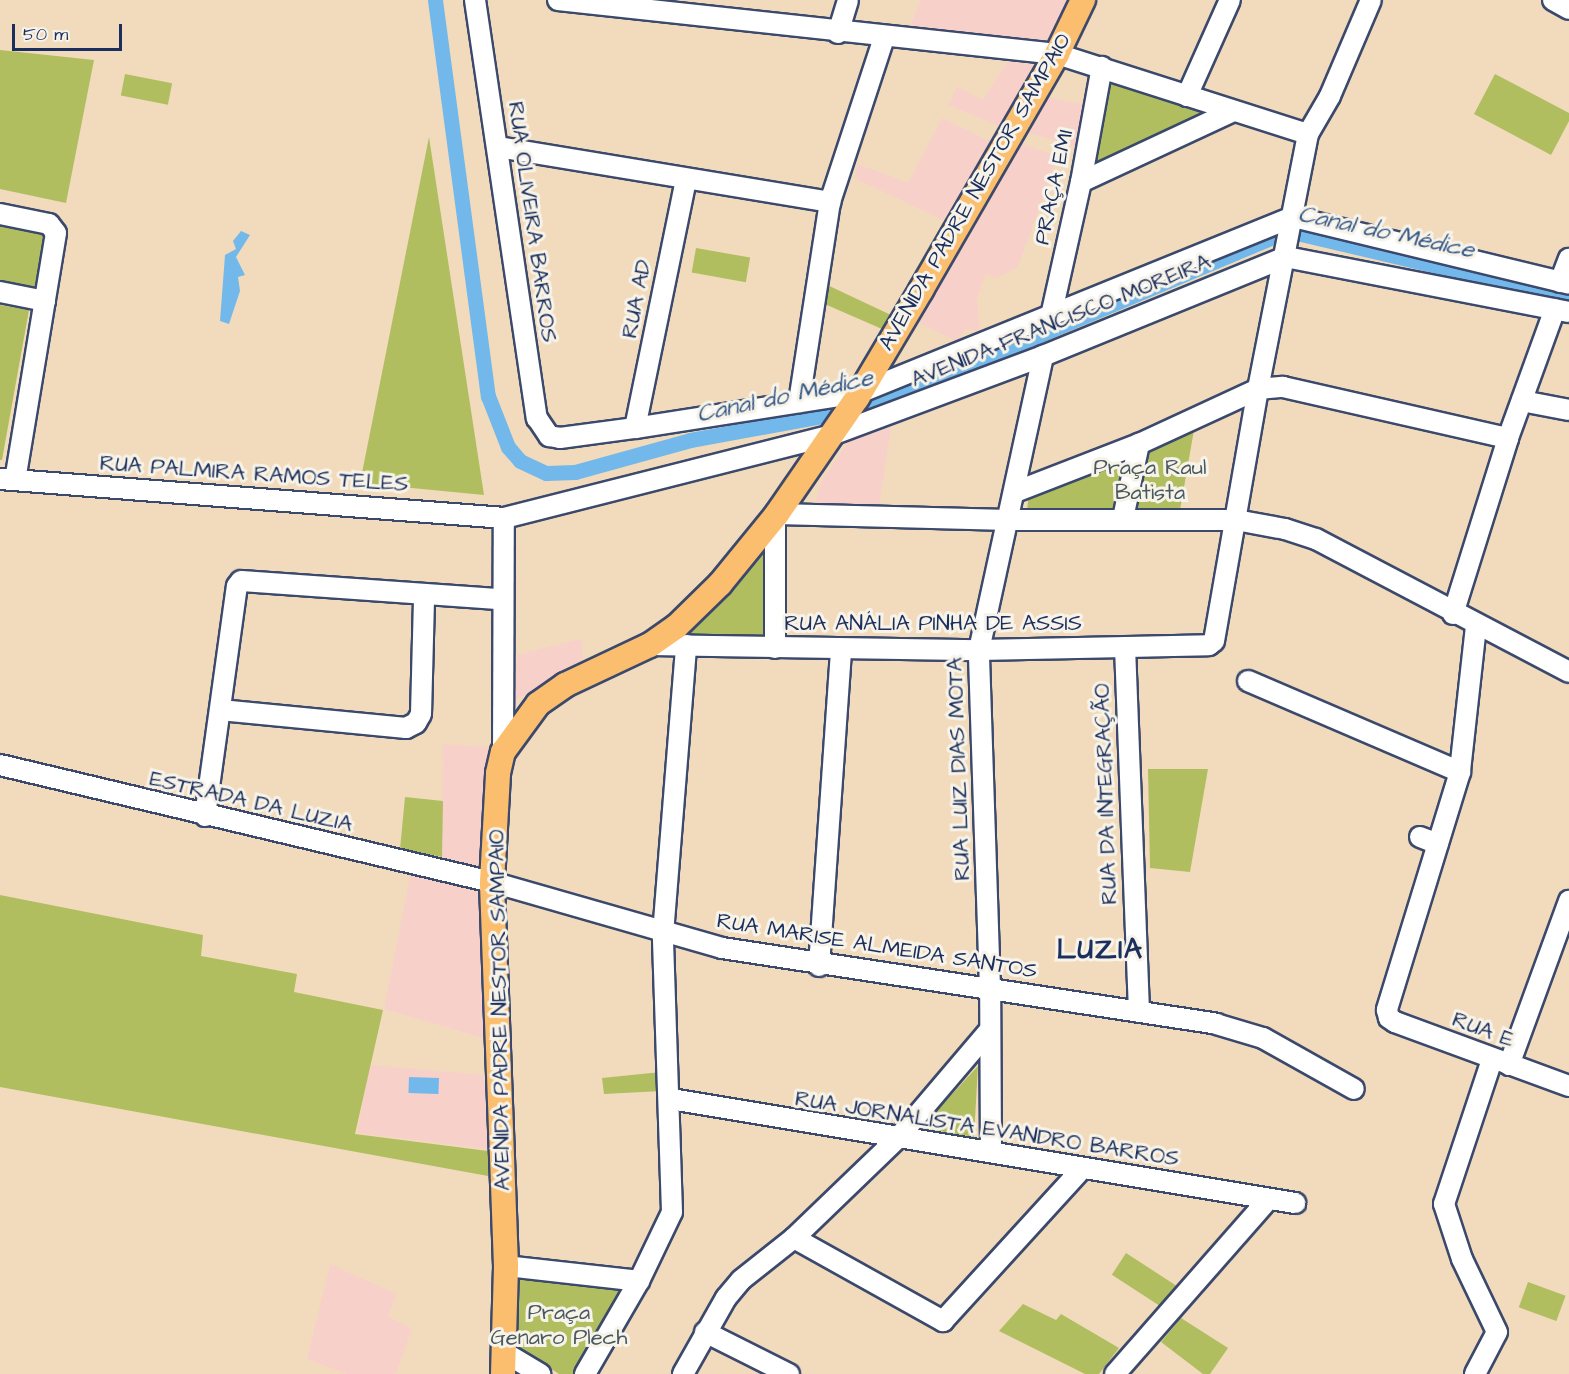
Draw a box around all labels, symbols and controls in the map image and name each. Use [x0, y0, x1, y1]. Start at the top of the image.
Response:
scale bar [15, 12, 124, 50]
text: 50 m [23, 22, 68, 47]
street label: AVENIDA PADRE NESTOR SAMPAIO [873, 29, 1077, 355]
street label: RUA OLIVEIRA BARROS [502, 100, 562, 344]
street label: PRAÇA EMI [1029, 127, 1079, 247]
water label: Canal do Médice [1295, 200, 1477, 266]
street label: AVENIDA FRANCISCO MOREIRA [907, 249, 1215, 393]
street label: RUA AD [616, 258, 658, 340]
water label: Canal do Médice [694, 364, 876, 430]
street label: RUA PALMIRA RAMOS TELES [99, 450, 409, 498]
park label: Praça Raul Batista [1094, 454, 1206, 506]
street label: RUA ANÁLIA PINHA DE ASSIS [784, 611, 1082, 637]
street label: RUA LUIZ DIAS MOTA [942, 657, 976, 881]
street label: RUA DA INTEGRAÇÃO [1089, 683, 1123, 905]
street label: ESTRADA DA LUZIA [147, 766, 355, 838]
street label: AVENIDA PADRE NESTOR SAMPAIO [484, 829, 516, 1191]
street label: RUA MARISE ALMEIDA SANTOS [715, 908, 1039, 984]
district label: LUZIA [1057, 933, 1143, 967]
street label: RUA E [1448, 1006, 1518, 1054]
street label: RUA JORNALISTA EVANDRO BARROS [793, 1086, 1181, 1172]
park label: Praça Genaro Plech [491, 1299, 627, 1350]

